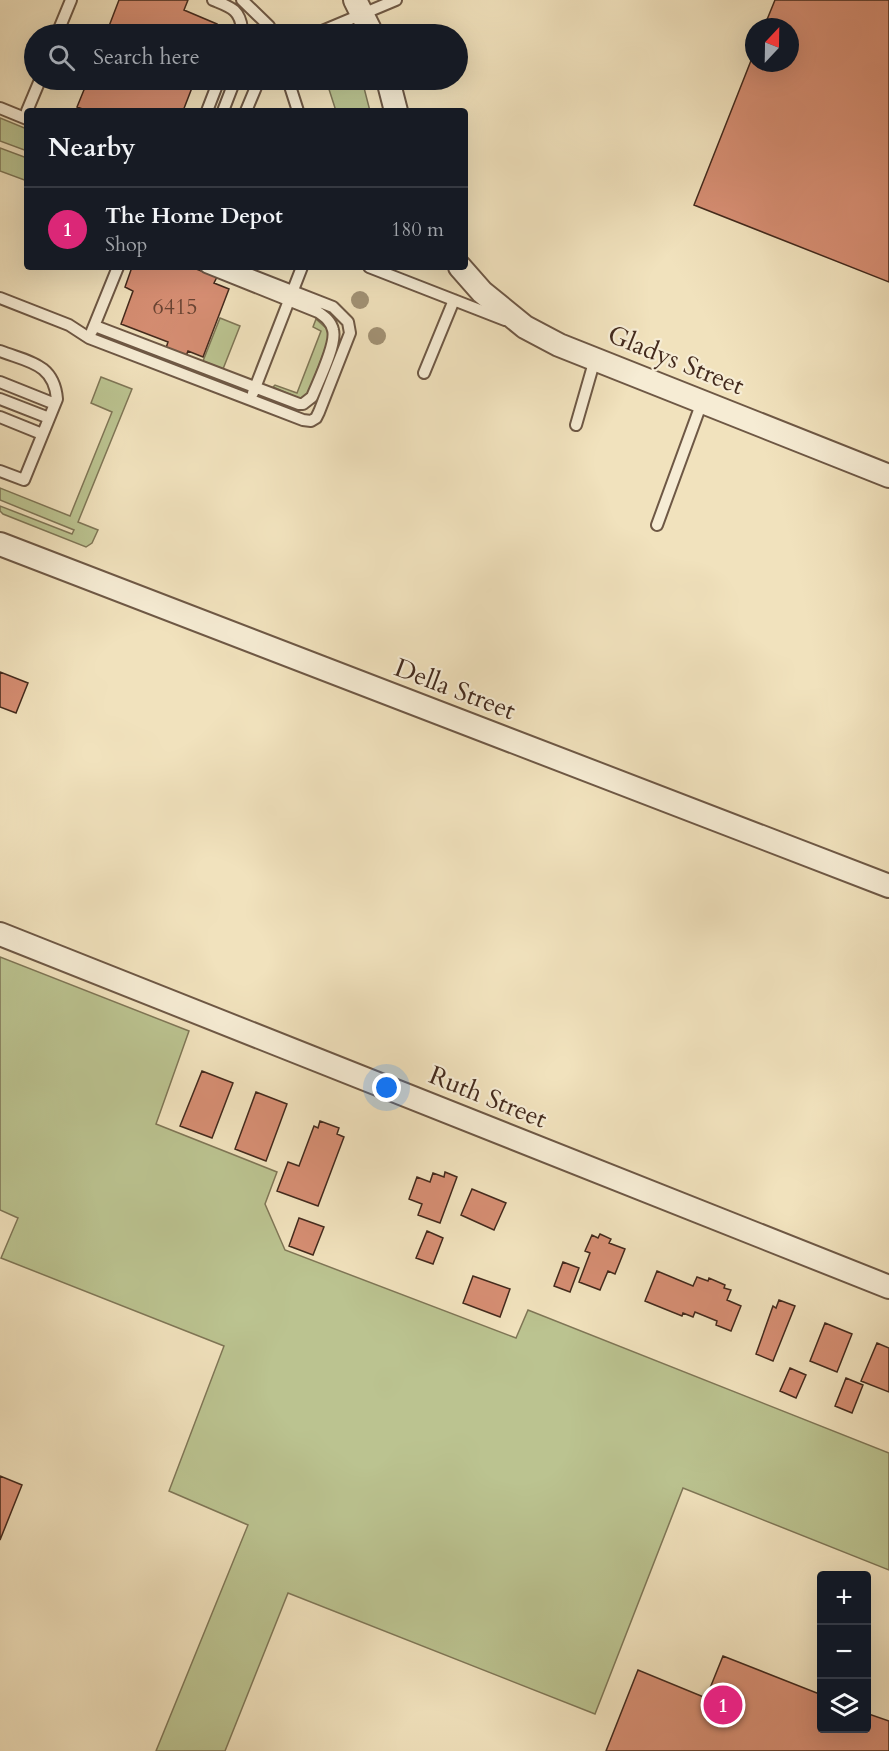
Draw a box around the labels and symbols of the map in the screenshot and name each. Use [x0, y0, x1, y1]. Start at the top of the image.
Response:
north arrow [745, 18, 799, 72]
house number: 6415 [152, 292, 198, 322]
street label: Gladys Street [603, 317, 749, 403]
street label: Della Street [389, 650, 521, 728]
street label: Ruth Street [424, 1057, 552, 1137]
your location [372, 1073, 401, 1102]
pin: 1 [704, 1682, 742, 1728]

